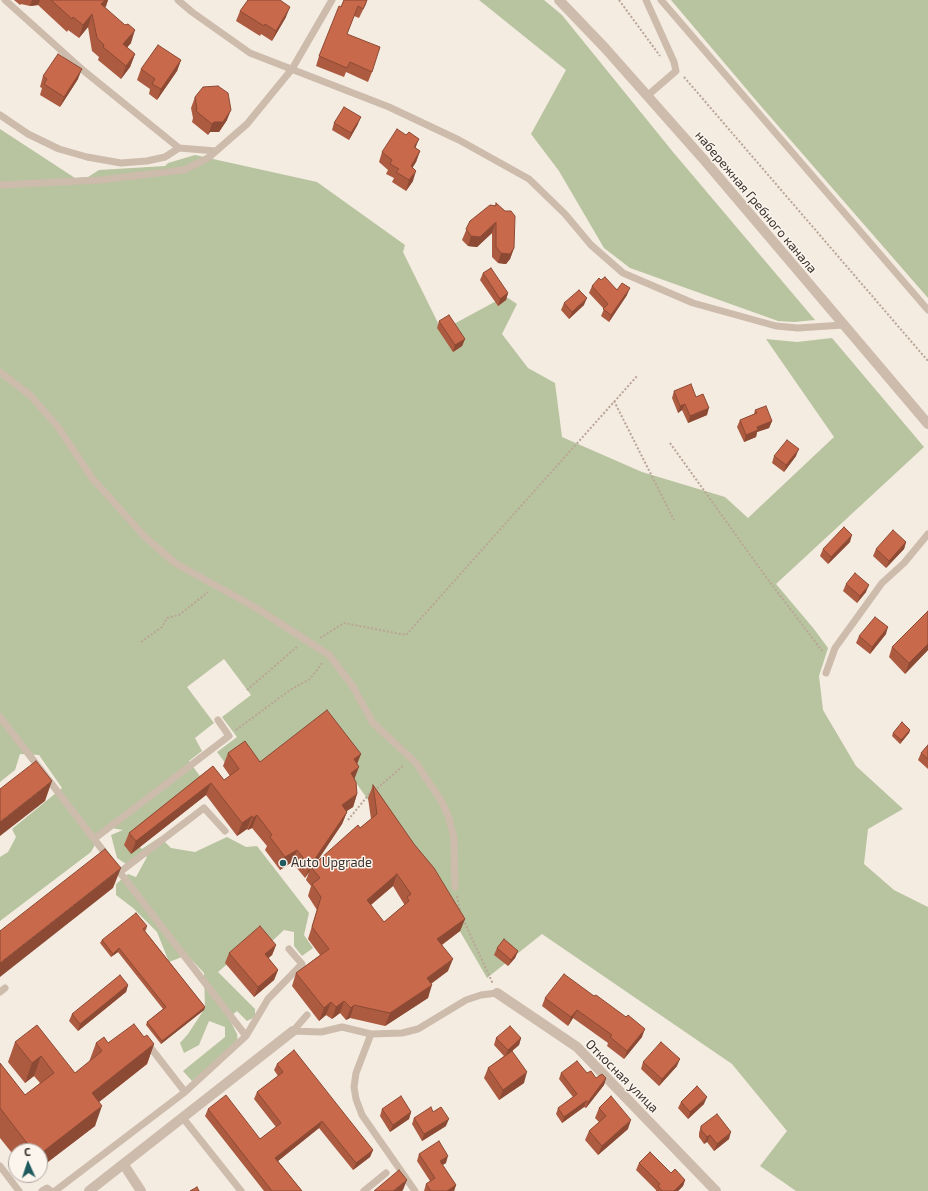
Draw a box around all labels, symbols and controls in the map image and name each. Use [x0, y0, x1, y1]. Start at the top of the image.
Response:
street label: набережная Гребного канала [692, 128, 820, 276]
place label: Auto Upgrade [291, 855, 372, 871]
marker: Auto Upgrade [278, 858, 288, 868]
street label: Откосная улица [582, 1036, 662, 1116]
north arrow [8, 1143, 48, 1183]
text: С [24, 1145, 31, 1158]

